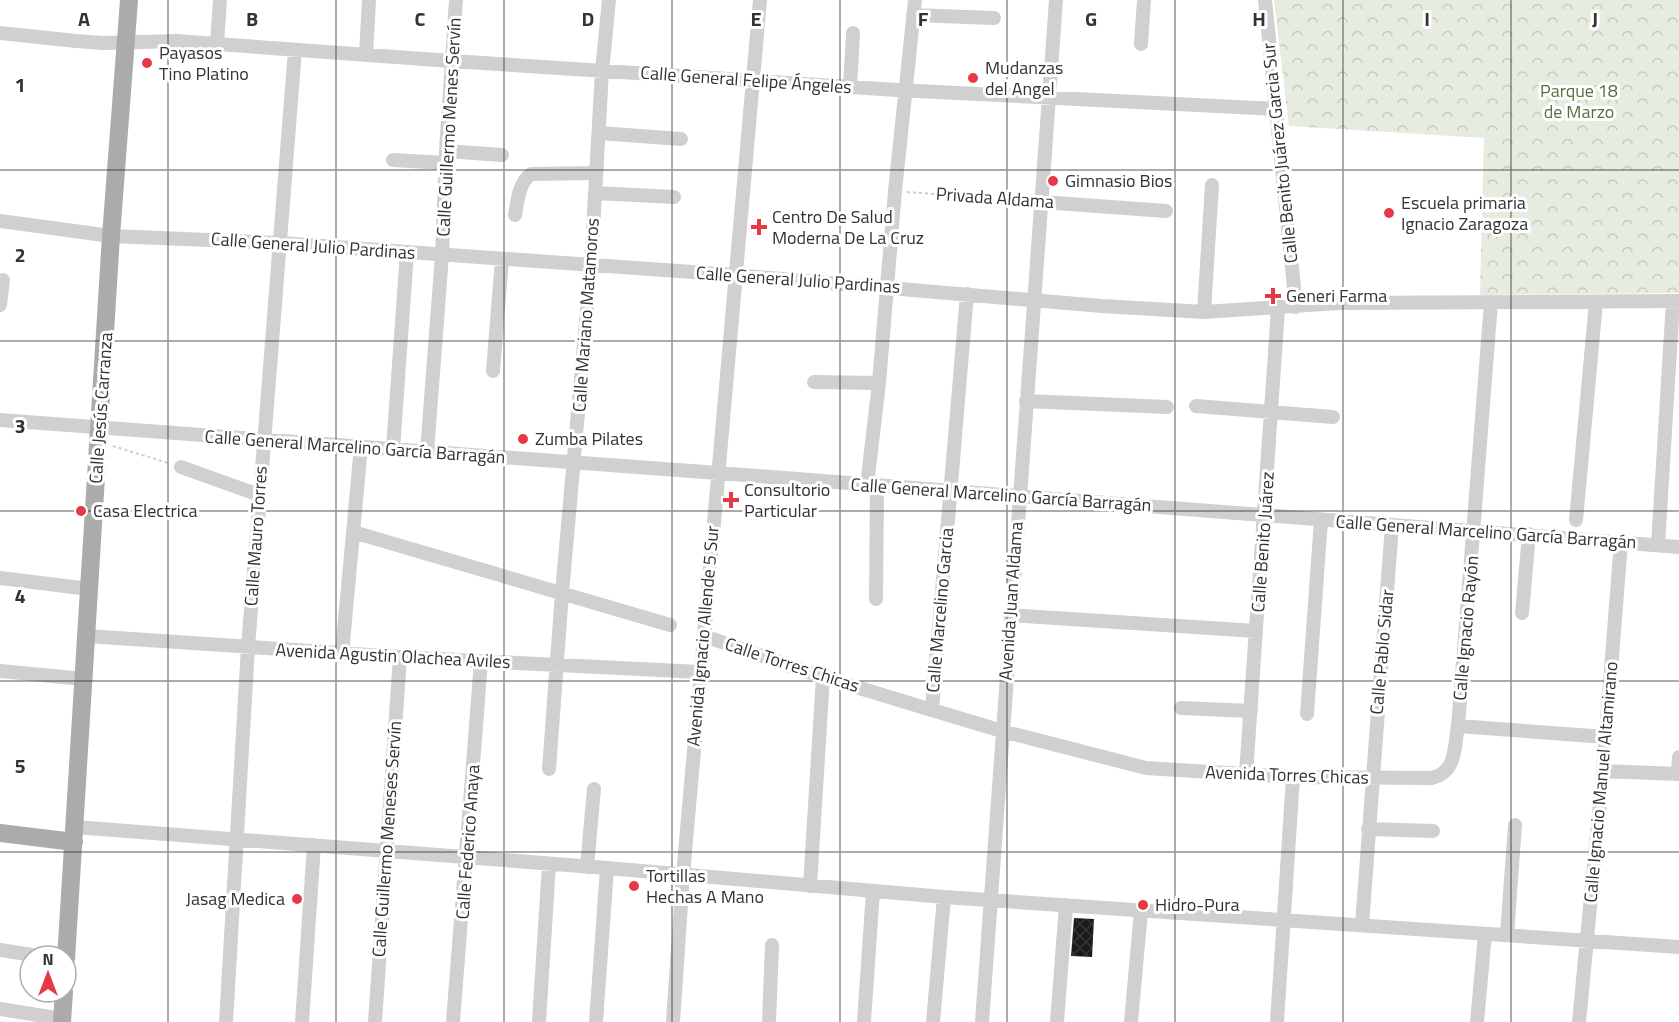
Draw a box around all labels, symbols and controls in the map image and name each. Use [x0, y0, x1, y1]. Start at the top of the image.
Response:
text: A [78, 3, 90, 34]
text: B [246, 3, 258, 34]
text: C [415, 3, 426, 34]
text: D [582, 3, 594, 34]
text: E [750, 3, 762, 34]
text: F [918, 3, 929, 34]
text: G [1085, 3, 1097, 34]
text: H [1252, 3, 1266, 34]
text: I [1424, 3, 1430, 34]
text: J [1592, 3, 1598, 34]
street label: Calle Guillermo Menes Servín [429, 17, 468, 237]
place label: Payasos Tino Platino [159, 39, 249, 87]
street label: Calle Benito Juárez Garcia Sur [1255, 42, 1304, 264]
place label: Mudanzas del Angel [985, 54, 1063, 102]
marker: Payasos Tino Platino [140, 56, 154, 70]
street label: Calle General Felipe Ángeles [639, 59, 853, 100]
text: 1 [14, 69, 26, 100]
marker: Mudanzas del Angel [966, 71, 980, 85]
park label: Parque 18 de Marzo [1540, 77, 1618, 125]
place label: Gimnasio Bios [1065, 167, 1172, 194]
marker: Gimnasio Bios [1046, 174, 1060, 188]
street label: Privada Aldama [935, 180, 1055, 215]
place label: Escuela primaria Ignacio Zaragoza [1401, 189, 1528, 237]
place label: Centro De Salud Moderna De La Cruz [772, 203, 924, 251]
marker: Escuela primaria Ignacio Zaragoza [1382, 206, 1396, 220]
street label: Calle Mariano Matamoros [565, 217, 606, 413]
marker: Centro De Salud Moderna De La Cruz [750, 218, 768, 236]
street label: Calle General Julio Pardinas [210, 225, 416, 266]
text: 2 [14, 239, 26, 270]
street label: Calle General Julio Pardinas [695, 259, 901, 300]
place label: Generi Farma [1286, 282, 1387, 309]
marker: Generi Farma [1264, 287, 1282, 305]
street label: Calle Jesús Carranza [82, 331, 119, 485]
text: 3 [14, 410, 26, 441]
street label: Calle General Marcelino García Barragán [204, 423, 506, 470]
place label: Zumba Pilates [535, 425, 643, 452]
marker: Zumba Pilates [516, 432, 530, 446]
street label: Calle Mauro Torres [237, 465, 274, 607]
street label: Calle General Marcelino García Barragán [850, 471, 1152, 518]
street label: Calle Benito Juárez [1244, 471, 1281, 613]
place label: Consultorio Particular [744, 476, 830, 524]
marker: Consultorio Particular [722, 491, 740, 509]
place label: Casa Electrica [93, 497, 198, 524]
marker: Casa Electrica [74, 504, 88, 518]
street label: Calle General Marcelino García Barragán [1335, 508, 1637, 555]
street label: Avenida Juan Aldama [991, 521, 1030, 681]
street label: Avenida Ignacio Allende 5 Sur [679, 524, 726, 747]
street label: Calle Marcelino Garcia [919, 526, 960, 694]
street label: Calle Ignacio Rayón [1446, 554, 1485, 702]
text: 4 [14, 580, 26, 611]
street label: Calle Pablo Sidar [1363, 588, 1400, 716]
street label: Calle Torres Chicas [721, 630, 863, 699]
street label: Avenida Agustin Olachea Aviles [275, 636, 511, 675]
street label: Calle Ignacio Manuel Altamirano [1577, 660, 1624, 904]
street label: Calle Guillermo Meneses Servín [365, 720, 408, 958]
text: 5 [14, 750, 26, 781]
street label: Avenida Torres Chicas [1205, 758, 1369, 791]
street label: Calle Federico Anaya [449, 764, 486, 920]
place label: Tortillas Hechas A Mano [646, 862, 764, 910]
marker: Tortillas Hechas A Mano [627, 879, 641, 893]
place label: Jasag Medica [186, 885, 285, 912]
place label: Hidro-Pura [1155, 891, 1240, 918]
marker: Jasag Medica [290, 892, 304, 906]
marker: Hidro-Pura [1136, 898, 1150, 912]
north arrow [18, 944, 78, 1004]
text: N [42, 947, 54, 971]

